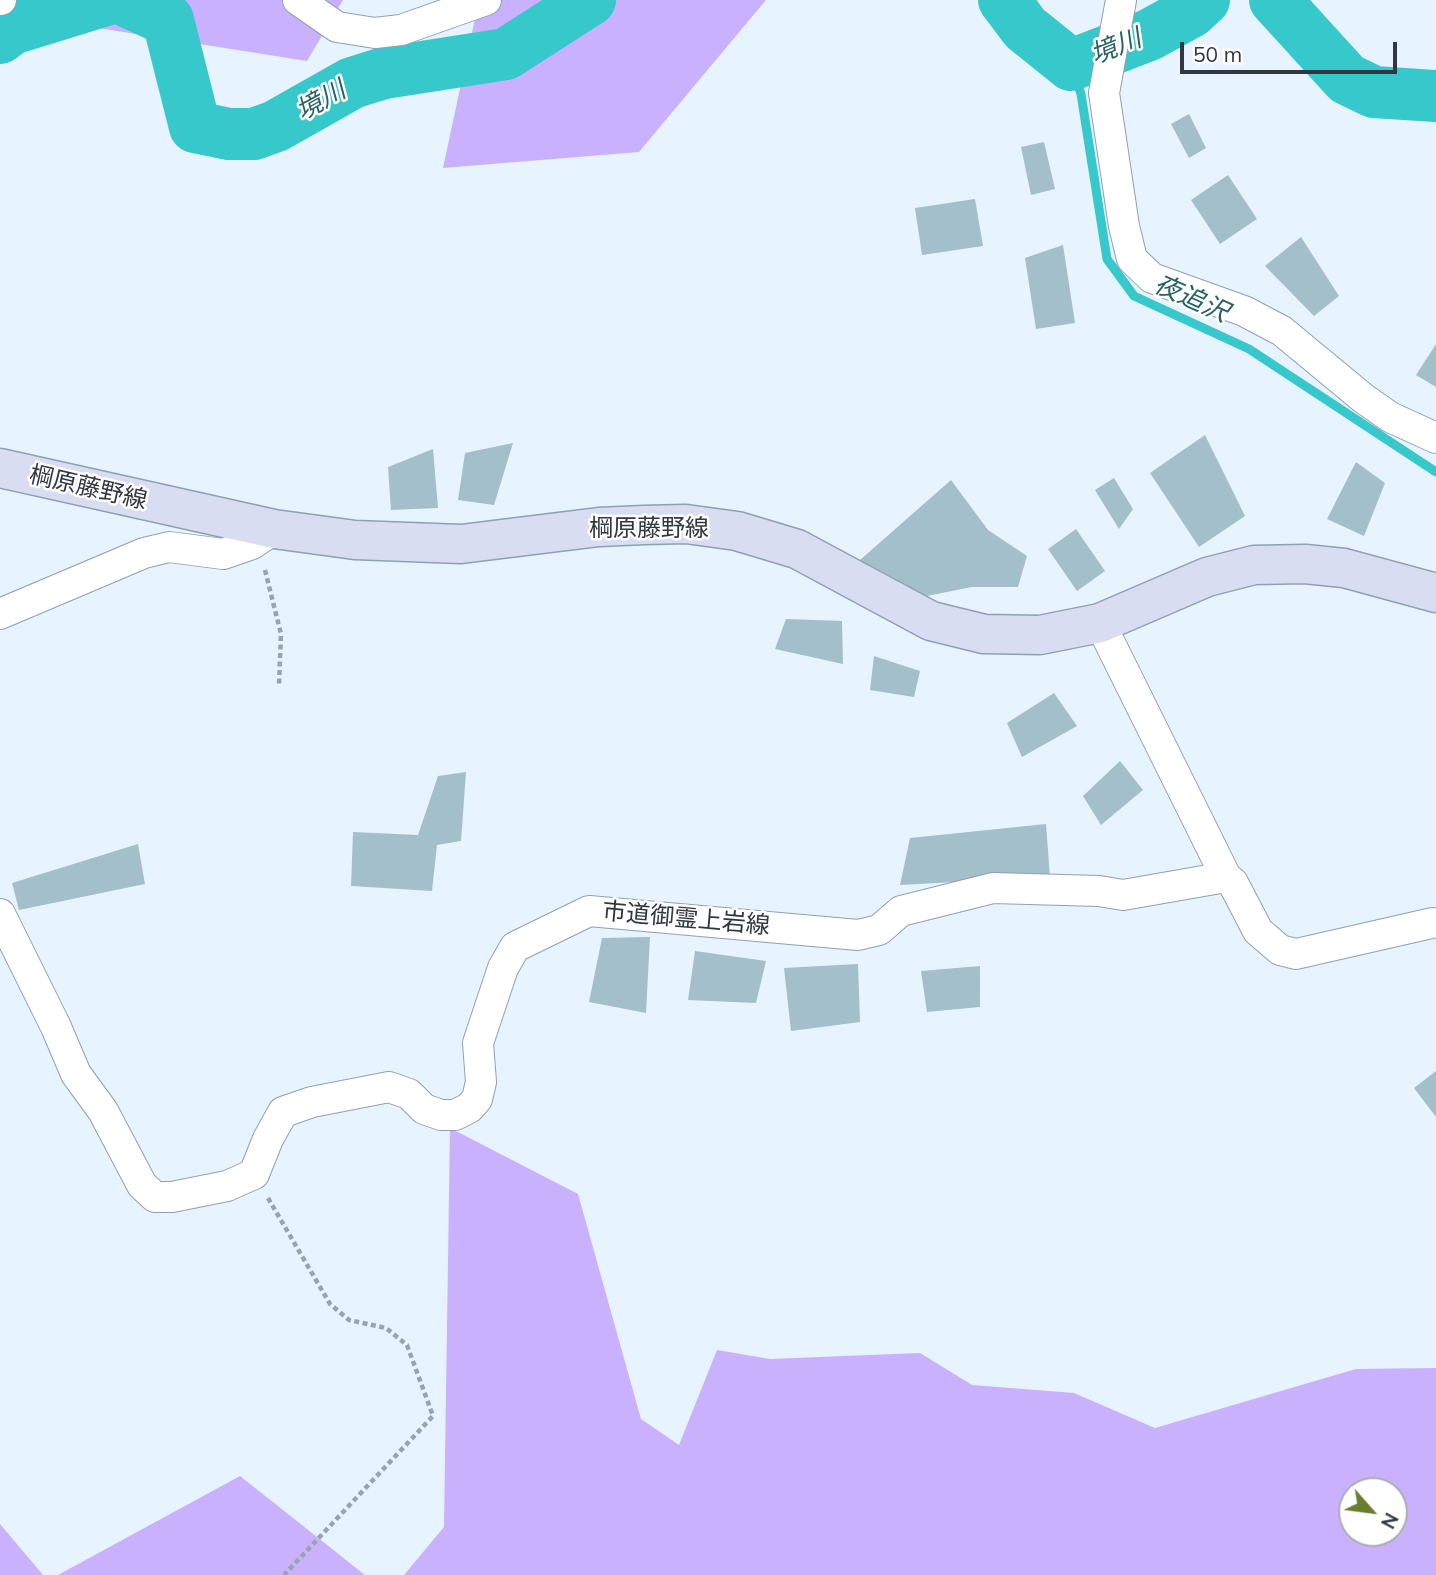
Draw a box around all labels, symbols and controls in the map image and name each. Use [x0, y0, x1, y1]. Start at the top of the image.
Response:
water label: 境川 [1086, 23, 1146, 71]
scale bar [1184, 28, 1401, 72]
text: 50 m [1193, 41, 1242, 67]
water label: 境川 [291, 75, 351, 127]
water label: 夜追沢 [1149, 269, 1233, 329]
street label: 棡原藤野線 [26, 460, 150, 516]
street label: 棡原藤野線 [589, 515, 709, 543]
street label: 市道御霊上岩線 [601, 897, 771, 941]
north arrow [1338, 1477, 1408, 1547]
text: N [1376, 1509, 1404, 1533]

